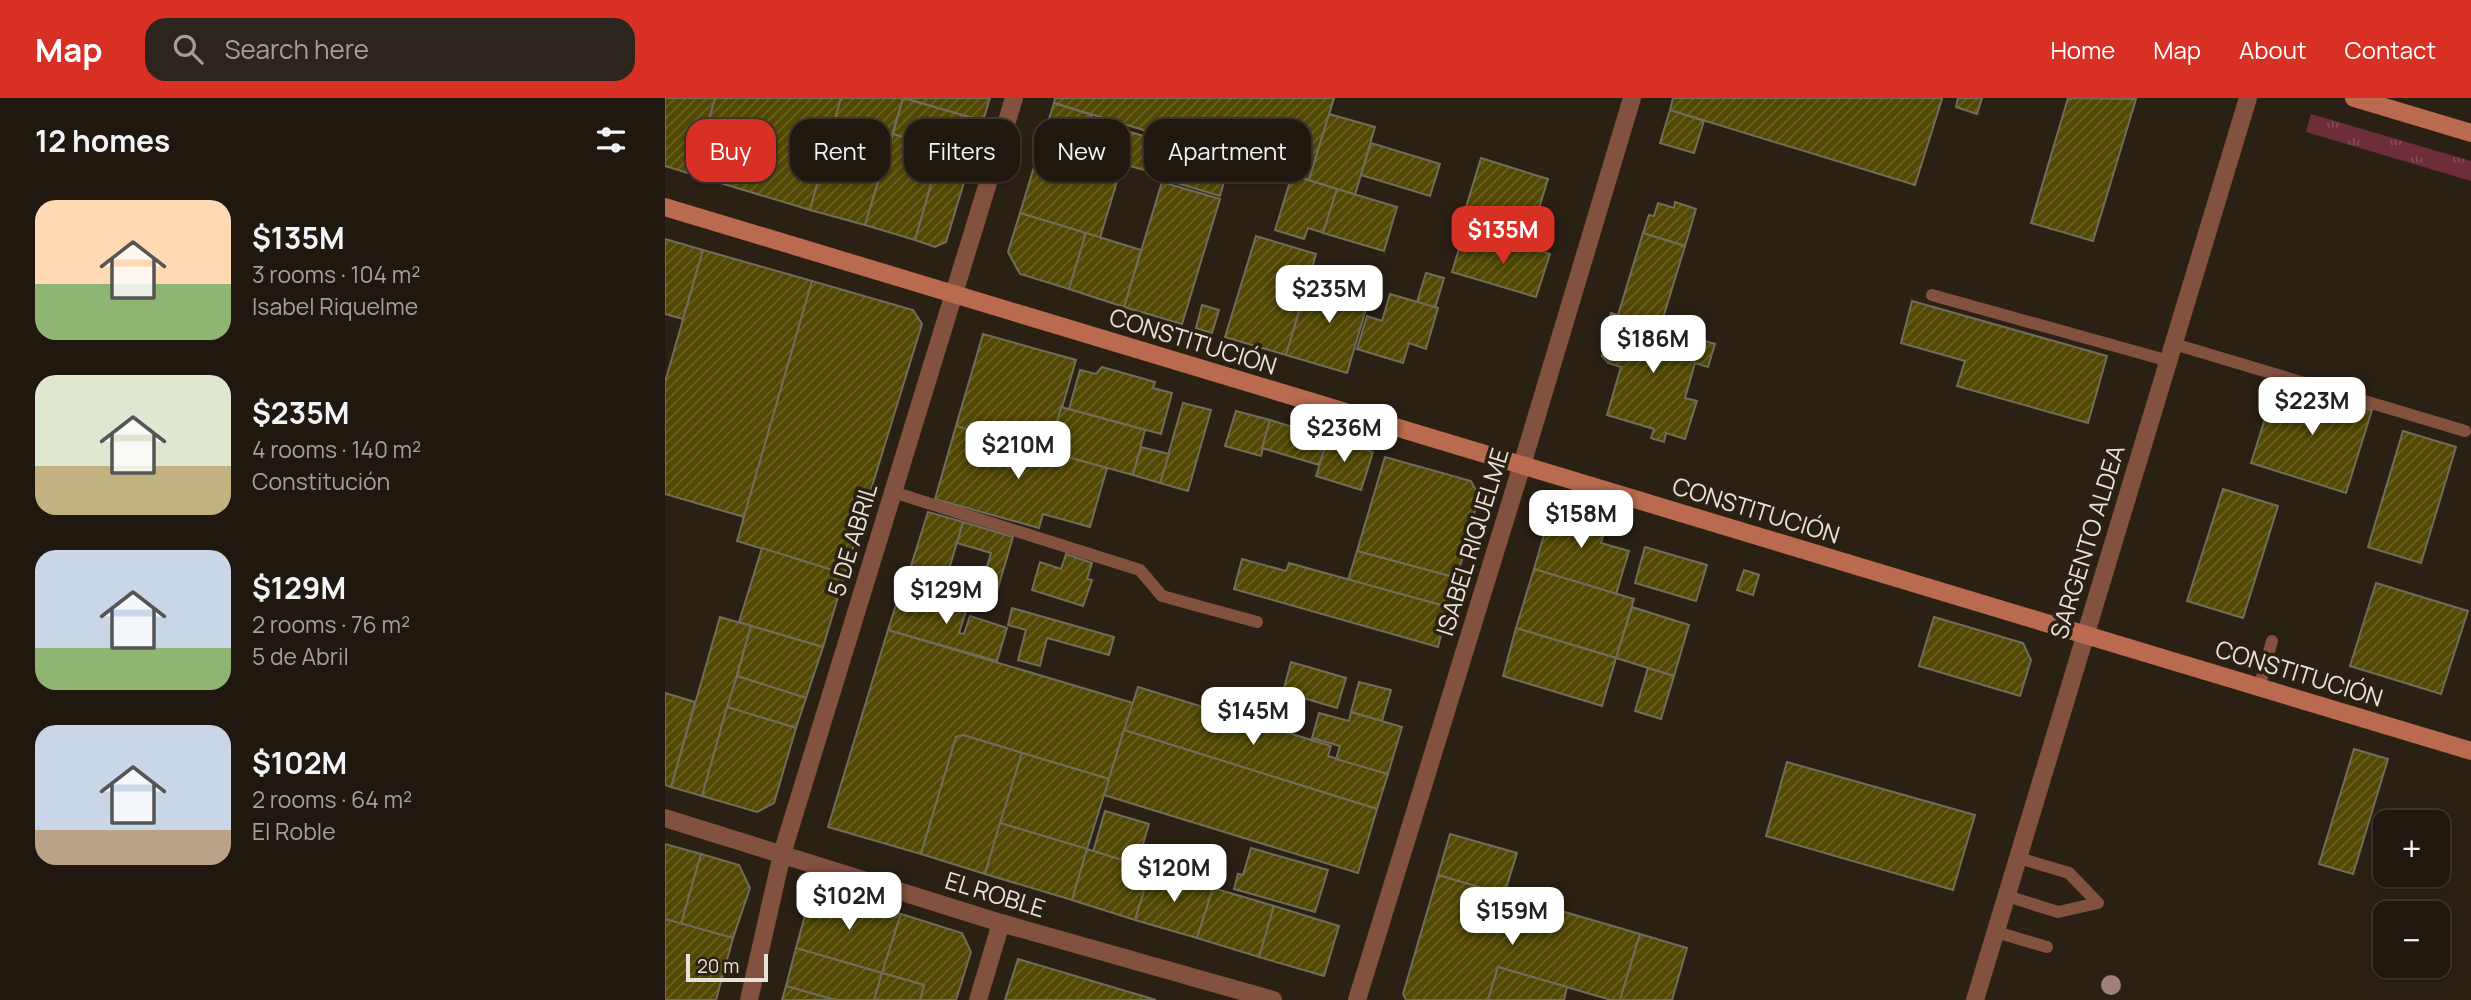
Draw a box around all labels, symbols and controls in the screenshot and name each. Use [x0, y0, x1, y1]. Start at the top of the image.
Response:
search box [145, 18, 635, 81]
text: Map [35, 27, 103, 72]
icon: search [169, 30, 207, 68]
text: Search here [225, 31, 369, 67]
text: Home [2050, 33, 2115, 66]
text: Map [2153, 33, 2201, 66]
text: About [2239, 33, 2307, 66]
text: Contact [2345, 33, 2436, 66]
chip: Buy [686, 119, 776, 182]
chip: Rent [790, 119, 890, 182]
chip: Filters [904, 119, 1020, 182]
chip: New [1034, 119, 1130, 182]
chip: Apartment [1144, 119, 1311, 182]
text: 12 homes [35, 120, 170, 161]
icon: filters [592, 121, 630, 159]
pin: $135M [1454, 206, 1552, 266]
text: $135M [1467, 213, 1539, 245]
text: $135M [252, 217, 345, 258]
icon: home [91, 228, 175, 312]
text: 3 rooms · 104 m² [252, 258, 420, 290]
pin: $235M [1280, 266, 1378, 325]
text: $235M [1292, 272, 1366, 304]
text: Isabel Riquelme [252, 290, 418, 322]
street label: CONSTITUCIÓN [1106, 299, 1281, 382]
pin: $186M [1604, 316, 1702, 375]
text: $186M [1617, 322, 1689, 354]
pin: $223M [2263, 378, 2361, 437]
text: $223M [2275, 384, 2349, 416]
text: $235M [252, 392, 349, 433]
icon: home [91, 403, 175, 487]
pin: $236M [1295, 404, 1393, 464]
text: $236M [1306, 411, 1382, 443]
pin: $210M [969, 422, 1067, 481]
text: $210M [981, 428, 1055, 460]
text: 4 rooms · 140 m² [252, 433, 421, 465]
street label: SARGENTO ALDEA [2041, 441, 2132, 643]
street label: ISABEL RIQUELME [1427, 444, 1516, 639]
text: Constitución [252, 465, 390, 497]
street label: CONSTITUCIÓN [1669, 468, 1844, 551]
street label: 5 DE ABRIL [819, 479, 884, 600]
pin: $158M [1532, 490, 1630, 550]
text: $158M [1545, 497, 1617, 529]
pin: $129M [897, 566, 995, 626]
text: $129M [252, 567, 346, 608]
text: $129M [910, 573, 982, 605]
icon: home [91, 578, 175, 662]
text: 2 rooms · 76 m² [252, 608, 410, 640]
street label: CONSTITUCIÓN [2212, 631, 2387, 714]
text: 5 de Abril [252, 640, 349, 672]
pin: $145M [1204, 688, 1302, 747]
text: $145M [1217, 694, 1289, 726]
text: $102M [252, 742, 347, 783]
icon: home [91, 753, 175, 837]
text: 2 rooms · 64 m² [252, 783, 412, 815]
map controls [2373, 810, 2450, 978]
button: + [2373, 810, 2450, 887]
text: El Roble [252, 815, 336, 847]
pin: $120M [1125, 844, 1223, 904]
text: $120M [1137, 851, 1211, 883]
street label: EL ROBLE [942, 863, 1049, 924]
pin: $102M [800, 872, 898, 932]
text: $102M [812, 879, 886, 911]
pin: $159M [1463, 888, 1561, 947]
text: $159M [1476, 894, 1548, 926]
button: − [2373, 901, 2450, 978]
scale bar [686, 951, 768, 983]
text: 20 m [697, 953, 739, 979]

